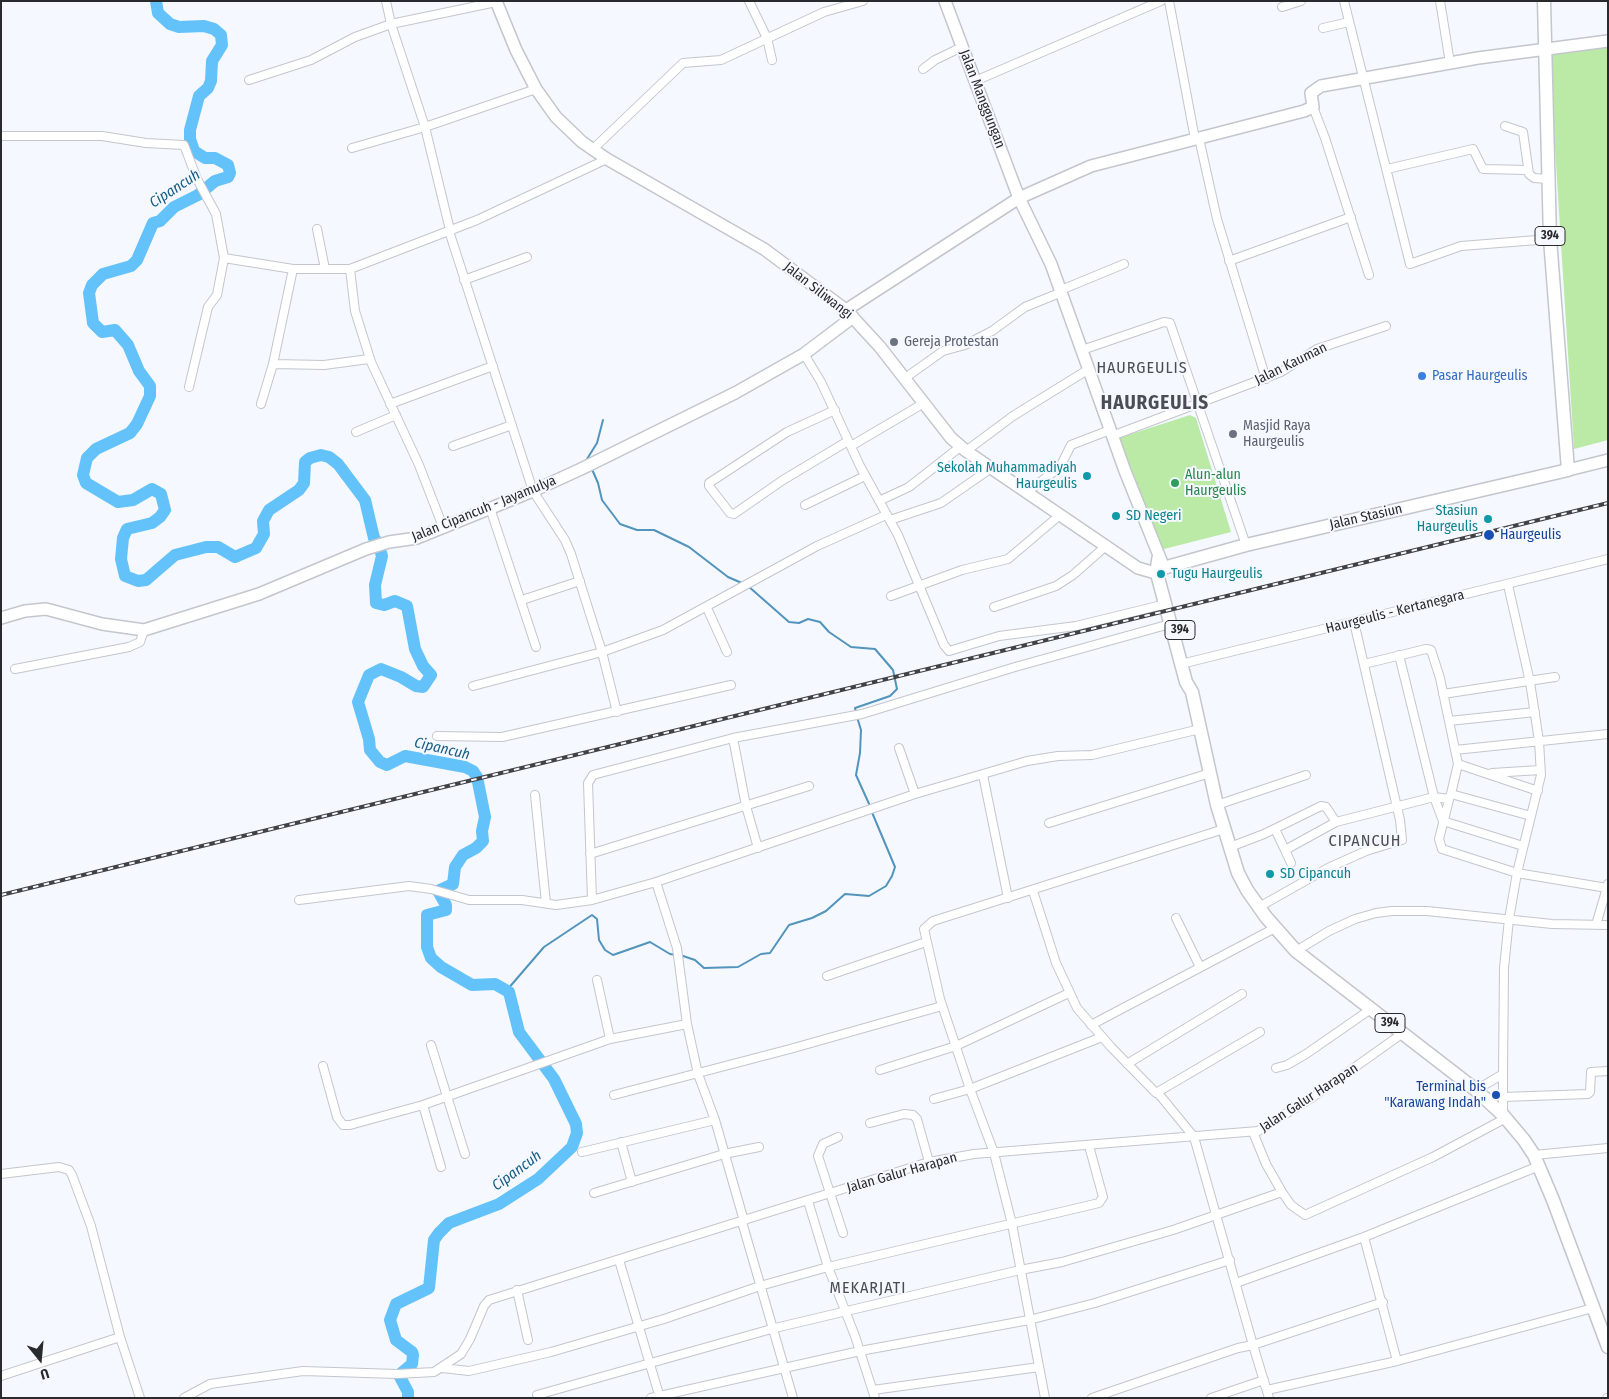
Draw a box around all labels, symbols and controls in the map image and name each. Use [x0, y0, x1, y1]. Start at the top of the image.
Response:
street label: Jalan Manggungan [955, 47, 1009, 151]
water label: Cipancuh [146, 166, 204, 212]
road number: 394 [1535, 227, 1565, 246]
street label: Jalan Siliwangi [780, 259, 856, 323]
place label: Gereja Protestan [904, 334, 999, 350]
marker: Gereja Protestan [888, 336, 900, 348]
street label: Jalan Kauman [1252, 339, 1330, 389]
district label: HAURGEULIS [1095, 359, 1189, 379]
place label: Pasar Haurgeulis [1432, 368, 1527, 384]
marker: Pasar Haurgeulis [1416, 370, 1428, 382]
district label: HAURGEULIS [1100, 393, 1210, 415]
place label: Masjid Raya Haurgeulis [1243, 418, 1311, 451]
marker: Masjid Raya Haurgeulis [1227, 428, 1239, 440]
place label: Sekolah Muhammadiyah Haurgeulis [937, 460, 1077, 492]
place label: Alun-alun Haurgeulis [1185, 467, 1246, 500]
marker: Sekolah Muhammadiyah Haurgeulis [1081, 470, 1093, 482]
street label: Jalan Cipancuh - Jayamulya [409, 472, 559, 546]
marker: Alun-alun Haurgeulis [1169, 477, 1181, 489]
street label: Jalan Stasiun [1328, 500, 1404, 534]
place label: Stasiun Haurgeulis [1417, 503, 1478, 536]
place label: SD Negeri [1126, 508, 1181, 524]
marker: SD Negeri [1110, 510, 1122, 522]
marker: Stasiun Haurgeulis [1482, 513, 1494, 525]
place label: Haurgeulis [1500, 527, 1561, 543]
marker: Haurgeulis [1482, 528, 1496, 542]
place label: Tugu Haurgeulis [1171, 566, 1262, 582]
marker: Tugu Haurgeulis [1155, 568, 1167, 580]
street label: Haurgeulis - Kertanegara [1324, 587, 1466, 637]
road number: 394 [1165, 620, 1195, 640]
water label: Cipancuh [412, 734, 472, 764]
district label: CIPANCUH [1328, 832, 1402, 852]
place label: SD Cipancuh [1280, 866, 1351, 882]
marker: SD Cipancuh [1264, 868, 1276, 880]
road number: 394 [1375, 1014, 1405, 1032]
street label: Jalan Galur Harapan [1257, 1060, 1361, 1136]
place label: Terminal bis "Karawang Indah" [1384, 1079, 1486, 1112]
marker: Terminal bis "Karawang Indah" [1490, 1089, 1502, 1101]
water label: Cipancuh [489, 1147, 545, 1195]
street label: Jalan Galur Harapan [845, 1149, 959, 1197]
district label: MEKARJATI [828, 1279, 908, 1299]
north arrow [15, 1334, 65, 1384]
text: U [38, 1364, 51, 1383]

